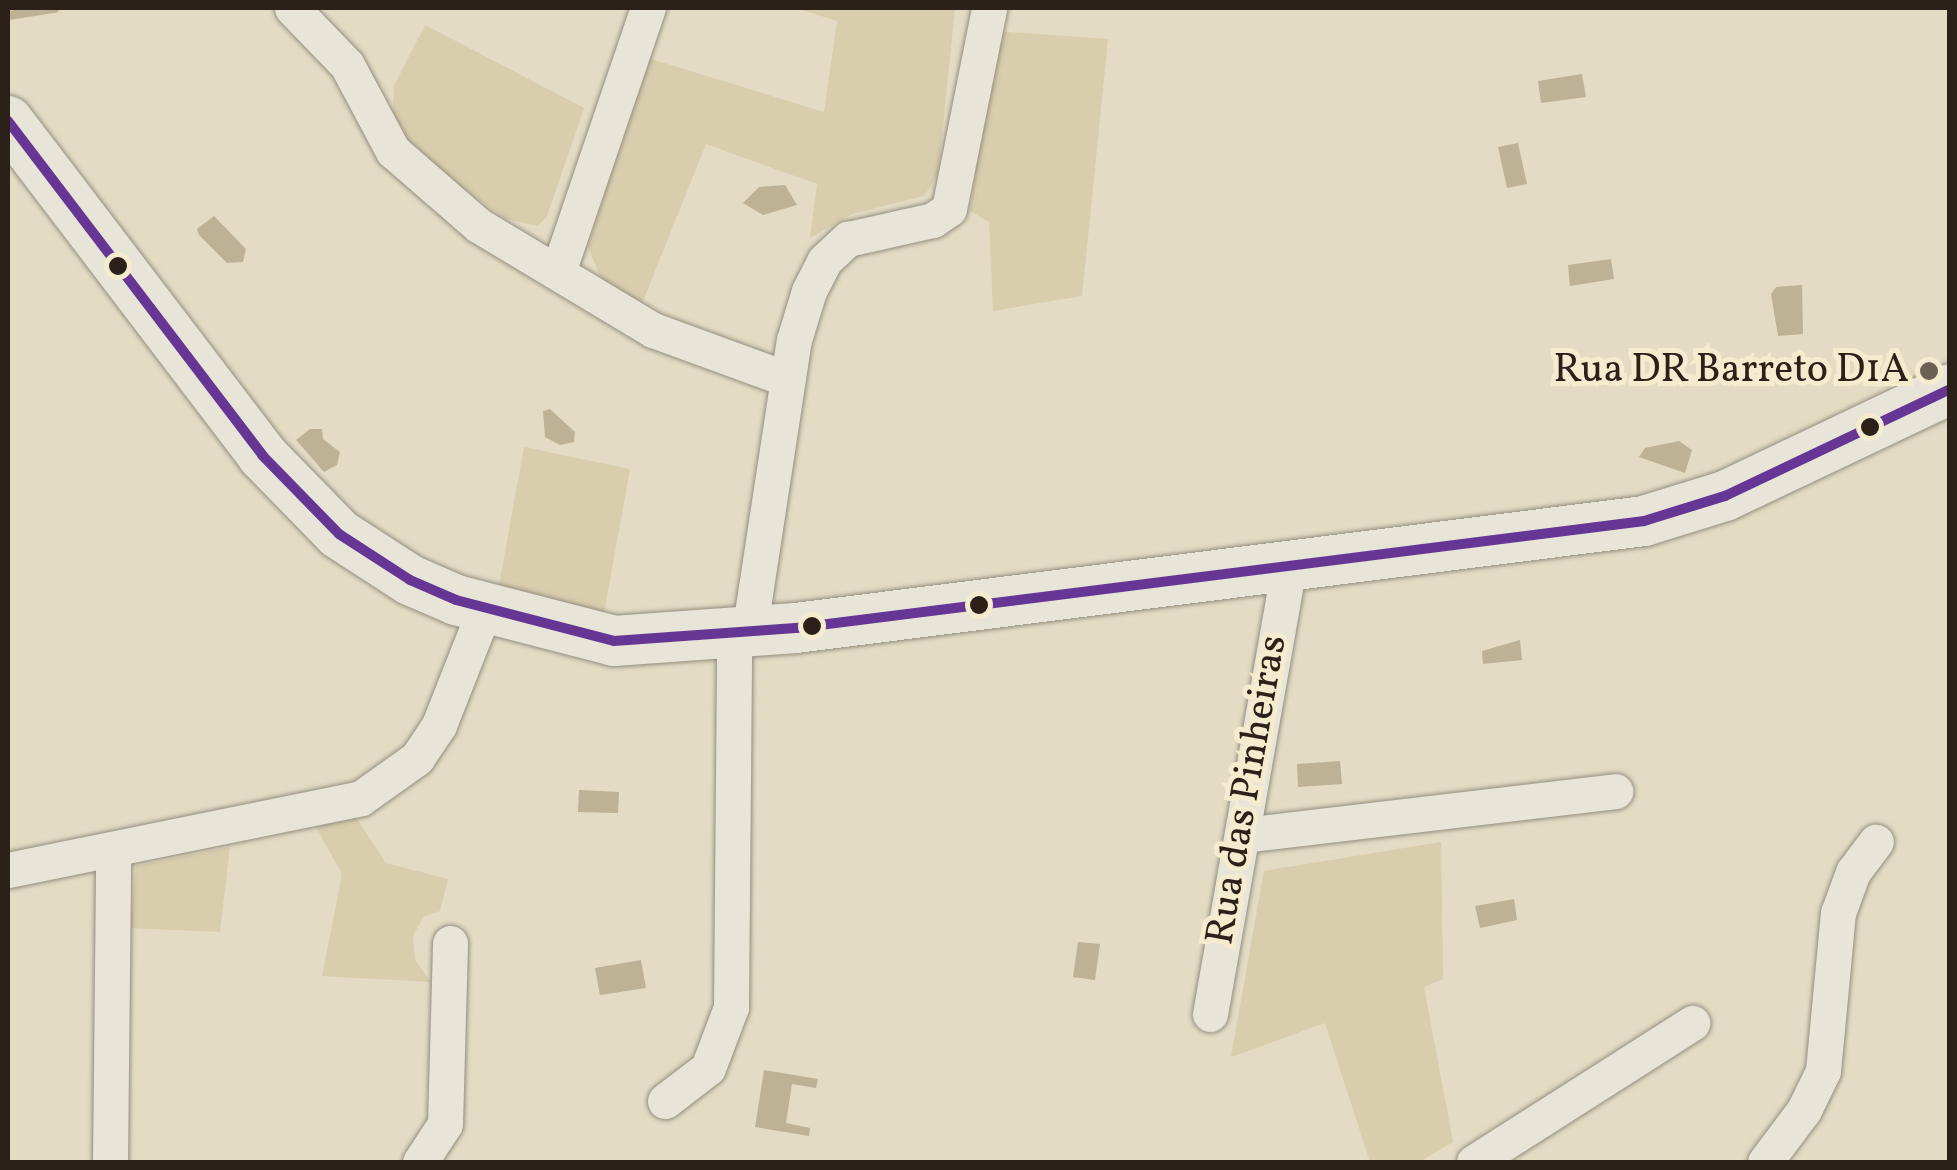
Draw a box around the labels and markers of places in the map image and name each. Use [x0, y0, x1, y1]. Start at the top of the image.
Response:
unlabelled marker [108, 256, 128, 276]
place label: Rua DR Barreto D1A [1553, 347, 1909, 395]
marker: Rua DR Barreto D1A [1918, 360, 1940, 382]
unlabelled marker [1860, 417, 1880, 437]
unlabelled marker [969, 595, 989, 615]
unlabelled marker [802, 616, 822, 636]

